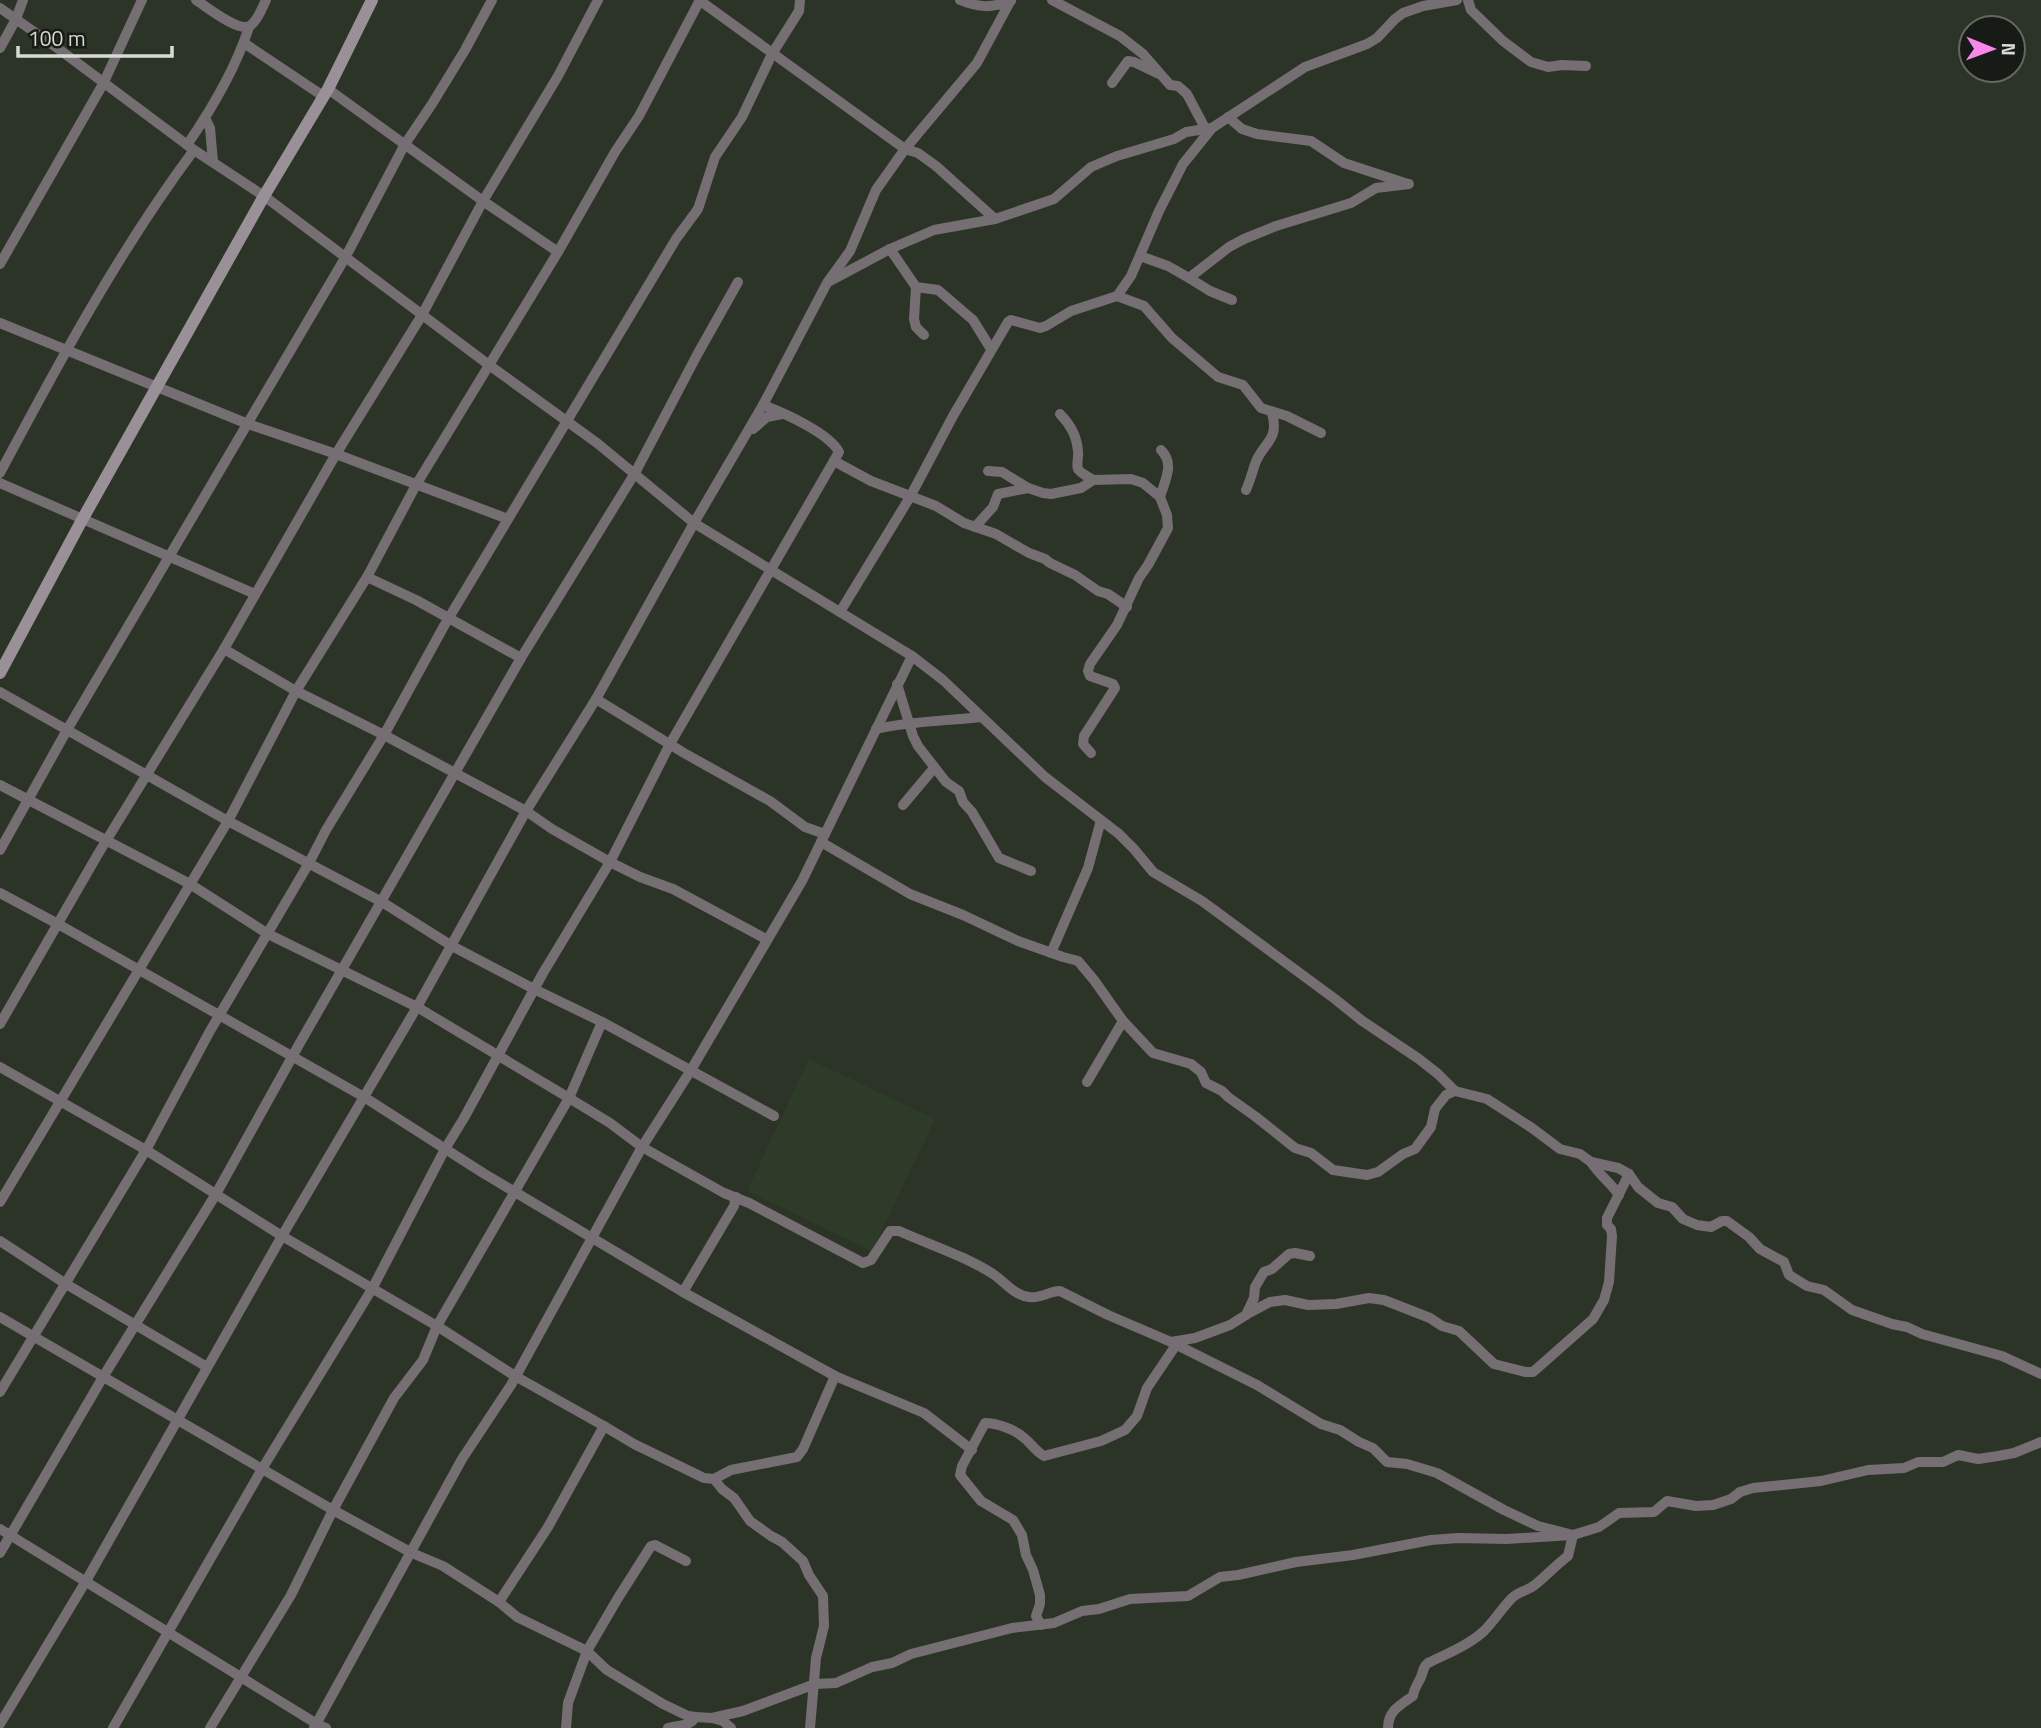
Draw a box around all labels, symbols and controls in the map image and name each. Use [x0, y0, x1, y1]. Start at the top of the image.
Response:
scale bar [18, 14, 172, 58]
north arrow [1957, 14, 2027, 84]
text: 100 m [28, 22, 85, 54]
text: N [1995, 42, 2024, 56]

